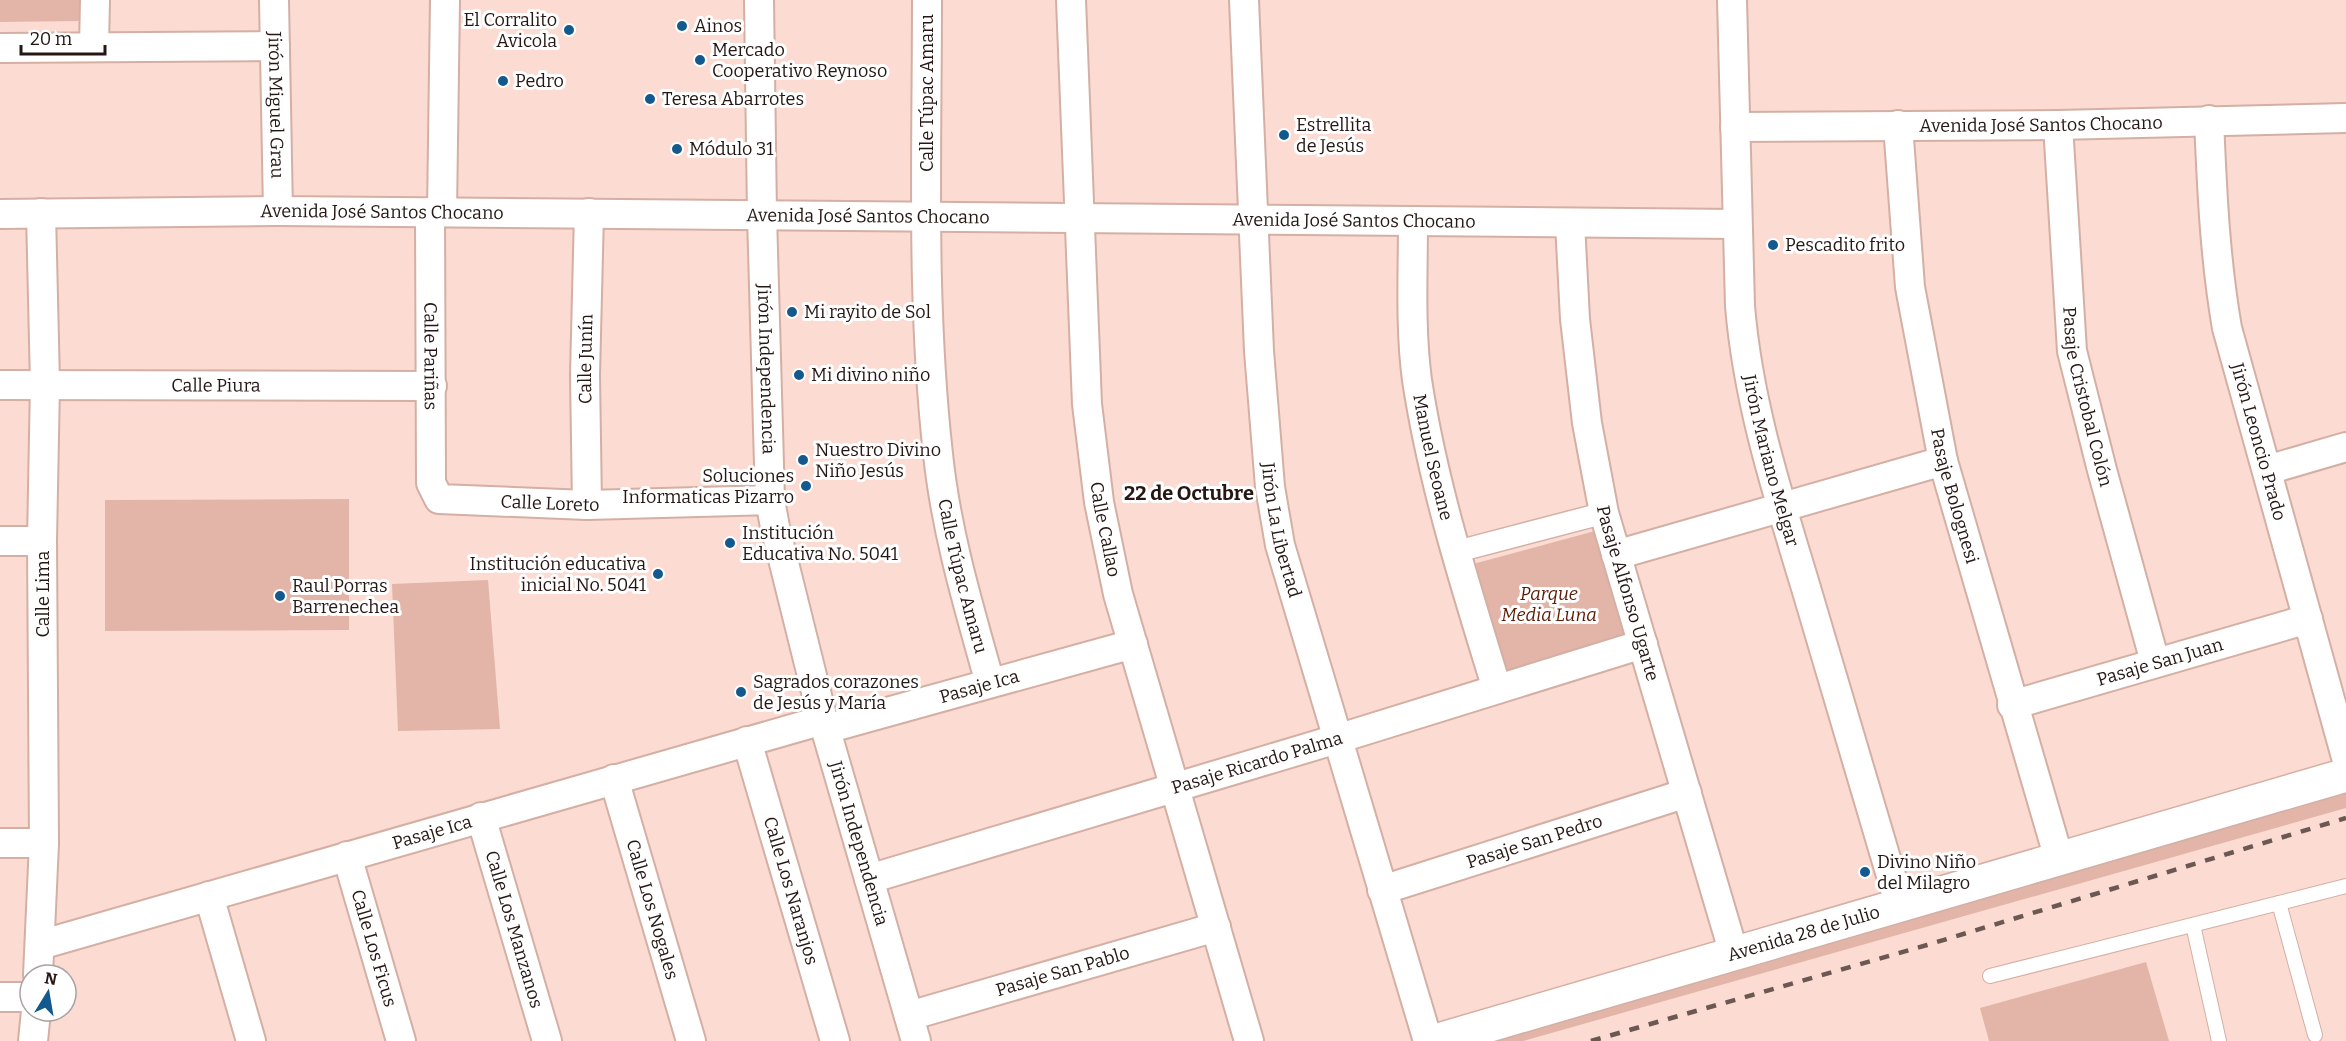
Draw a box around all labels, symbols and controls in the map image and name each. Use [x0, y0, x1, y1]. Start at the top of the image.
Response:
place label: El Corralito Avicola [463, 9, 557, 52]
street label: Calle Túpac Amaru [916, 14, 938, 172]
place label: Ainos [694, 15, 742, 37]
scale bar [21, 18, 105, 56]
marker: Ainos [675, 19, 689, 33]
marker: El Corralito Avicola [562, 23, 576, 37]
text: 20 m [30, 28, 72, 50]
street label: Jirón Miguel Grau [264, 30, 288, 179]
place label: Mercado Cooperativo Reynoso [712, 39, 887, 82]
marker: Mercado Cooperativo Reynoso [693, 53, 707, 67]
place label: Pedro [515, 70, 564, 92]
marker: Pedro [496, 74, 510, 88]
place label: Teresa Abarrotes [662, 88, 804, 110]
marker: Teresa Abarrotes [643, 92, 657, 106]
street label: Avenida José Santos Chocano [1919, 111, 2163, 137]
place label: Estrellita de Jesús [1296, 114, 1371, 157]
marker: Estrellita de Jesús [1277, 128, 1291, 142]
place label: Módulo 31 [689, 138, 774, 160]
marker: Módulo 31 [670, 142, 684, 156]
street label: Avenida José Santos Chocano [260, 200, 504, 224]
street label: Avenida José Santos Chocano [746, 204, 990, 228]
street label: Avenida José Santos Chocano [1232, 209, 1476, 233]
place label: Pescadito frito [1785, 234, 1905, 256]
marker: Pescadito frito [1766, 238, 1780, 252]
street label: Jirón Independencia [753, 282, 780, 455]
place label: Mi rayito de Sol [804, 301, 931, 323]
street label: Calle Pariñas [419, 302, 442, 410]
marker: Mi rayito de Sol [785, 305, 799, 319]
street label: Pasaje Cristobal Colón [2058, 306, 2117, 490]
street label: Calle Junín [574, 313, 598, 404]
street label: Jirón Leoncio Prado [2226, 359, 2291, 523]
place label: Mi divino niño [811, 364, 930, 386]
marker: Mi divino niño [792, 368, 806, 382]
street label: Jirón Mariano Melgar [1738, 372, 1804, 549]
street label: Calle Piura [171, 374, 261, 397]
street label: Manuel Seoane [1408, 392, 1458, 523]
street label: Pasaje Bolognesi [1926, 426, 1983, 566]
place label: Nuestro Divino Niño Jesús [815, 439, 941, 482]
marker: Nuestro Divino Niño Jesús [796, 453, 810, 467]
street label: Jirón La Libertad [1257, 461, 1306, 600]
place label: Soluciones Informaticas Pizarro [622, 465, 794, 508]
marker: Soluciones Informaticas Pizarro [799, 479, 813, 493]
street label: Calle Callao [1086, 481, 1125, 579]
district label: 22 de Octubre [1124, 481, 1254, 505]
street label: Calle Loreto [500, 491, 600, 516]
street label: Calle Túpac Amaru [933, 497, 992, 656]
street label: Pasaje Alfonso Ugarte [1592, 504, 1664, 684]
place label: Institución Educativa No. 5041 [742, 522, 899, 565]
marker: Institución Educativa No. 5041 [723, 536, 737, 550]
street label: Calle Lima [32, 550, 54, 637]
place label: Institución educativa inicial No. 5041 [469, 553, 647, 596]
marker: Institución educativa inicial No. 5041 [651, 567, 665, 581]
place label: Raul Porras Barrenechea [292, 575, 399, 618]
park label: Parque Media Luna [1501, 583, 1597, 626]
marker: Raul Porras Barrenechea [273, 589, 287, 603]
street label: Pasaje San Juan [2094, 633, 2226, 691]
street label: Pasaje Ica [937, 665, 1022, 708]
place label: Sagrados corazones de Jesús y María [753, 671, 919, 714]
marker: Sagrados corazones de Jesús y María [734, 685, 748, 699]
street label: Pasaje Ricardo Palma [1169, 727, 1345, 799]
street label: Jirón Independencia [824, 758, 893, 929]
street label: Pasaje Ica [390, 810, 475, 854]
street label: Pasaje San Pedro [1464, 810, 1605, 873]
street label: Calle Los Naranjos [759, 814, 823, 967]
street label: Calle Los Nogales [621, 837, 683, 982]
street label: Calle Los Manzanos [480, 848, 548, 1011]
place label: Divino Niño del Milagro [1877, 851, 1976, 894]
marker: Divino Niño del Milagro [1858, 865, 1872, 879]
street label: Calle Los Ficus [346, 887, 401, 1009]
street label: Avenida 28 de Julio [1725, 901, 1882, 966]
street label: Pasaje San Pablo [993, 942, 1132, 1001]
north arrow [18, 963, 78, 1023]
text: N [43, 968, 59, 989]

